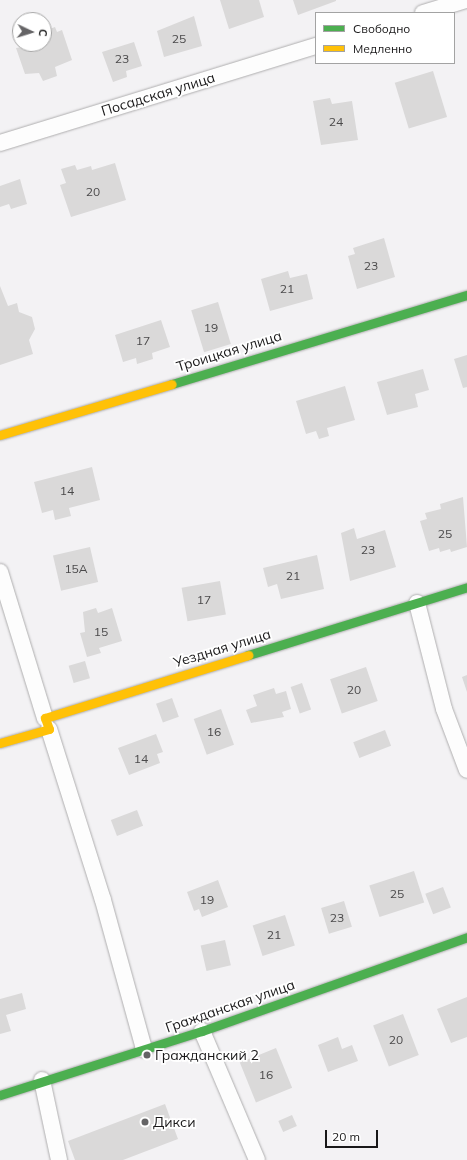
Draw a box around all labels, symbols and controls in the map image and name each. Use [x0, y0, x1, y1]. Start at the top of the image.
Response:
north arrow [12, 12, 52, 52]
legend [315, 12, 455, 64]
text: Свободно [353, 21, 410, 36]
text: С [36, 29, 50, 37]
house number: 25 [172, 32, 186, 46]
text: Медленно [353, 41, 412, 56]
house number: 23 [115, 52, 129, 66]
street label: Посадская улица [99, 69, 217, 119]
house number: 24 [329, 115, 343, 129]
house number: 20 [86, 185, 100, 199]
house number: 23 [364, 259, 378, 273]
house number: 21 [280, 282, 294, 296]
house number: 19 [204, 321, 218, 335]
street label: Троицкая улица [174, 327, 284, 375]
house number: 17 [136, 334, 150, 348]
house number: 14 [60, 484, 74, 498]
house number: 25 [438, 527, 452, 541]
house number: 23 [361, 543, 375, 557]
house number: 15А [64, 562, 88, 576]
house number: 21 [286, 569, 300, 583]
house number: 17 [197, 593, 211, 607]
house number: 15 [94, 625, 108, 639]
street label: Уездная улица [171, 625, 273, 671]
house number: 20 [347, 683, 361, 697]
house number: 16 [207, 725, 221, 739]
house number: 14 [134, 752, 148, 766]
house number: 25 [390, 887, 404, 901]
house number: 19 [200, 893, 214, 907]
house number: 23 [330, 911, 344, 925]
house number: 21 [267, 928, 281, 942]
street label: Гражданская улица [163, 976, 297, 1036]
house number: 20 [389, 1033, 403, 1047]
place label: Гражданский 2 [155, 1047, 259, 1063]
marker: Гражданский 2 [142, 1050, 152, 1060]
house number: 16 [259, 1068, 273, 1082]
place label: Дикси [153, 1114, 195, 1130]
marker: Дикси [140, 1117, 150, 1127]
scale bar [327, 1122, 380, 1148]
text: 20 m [332, 1129, 360, 1144]

